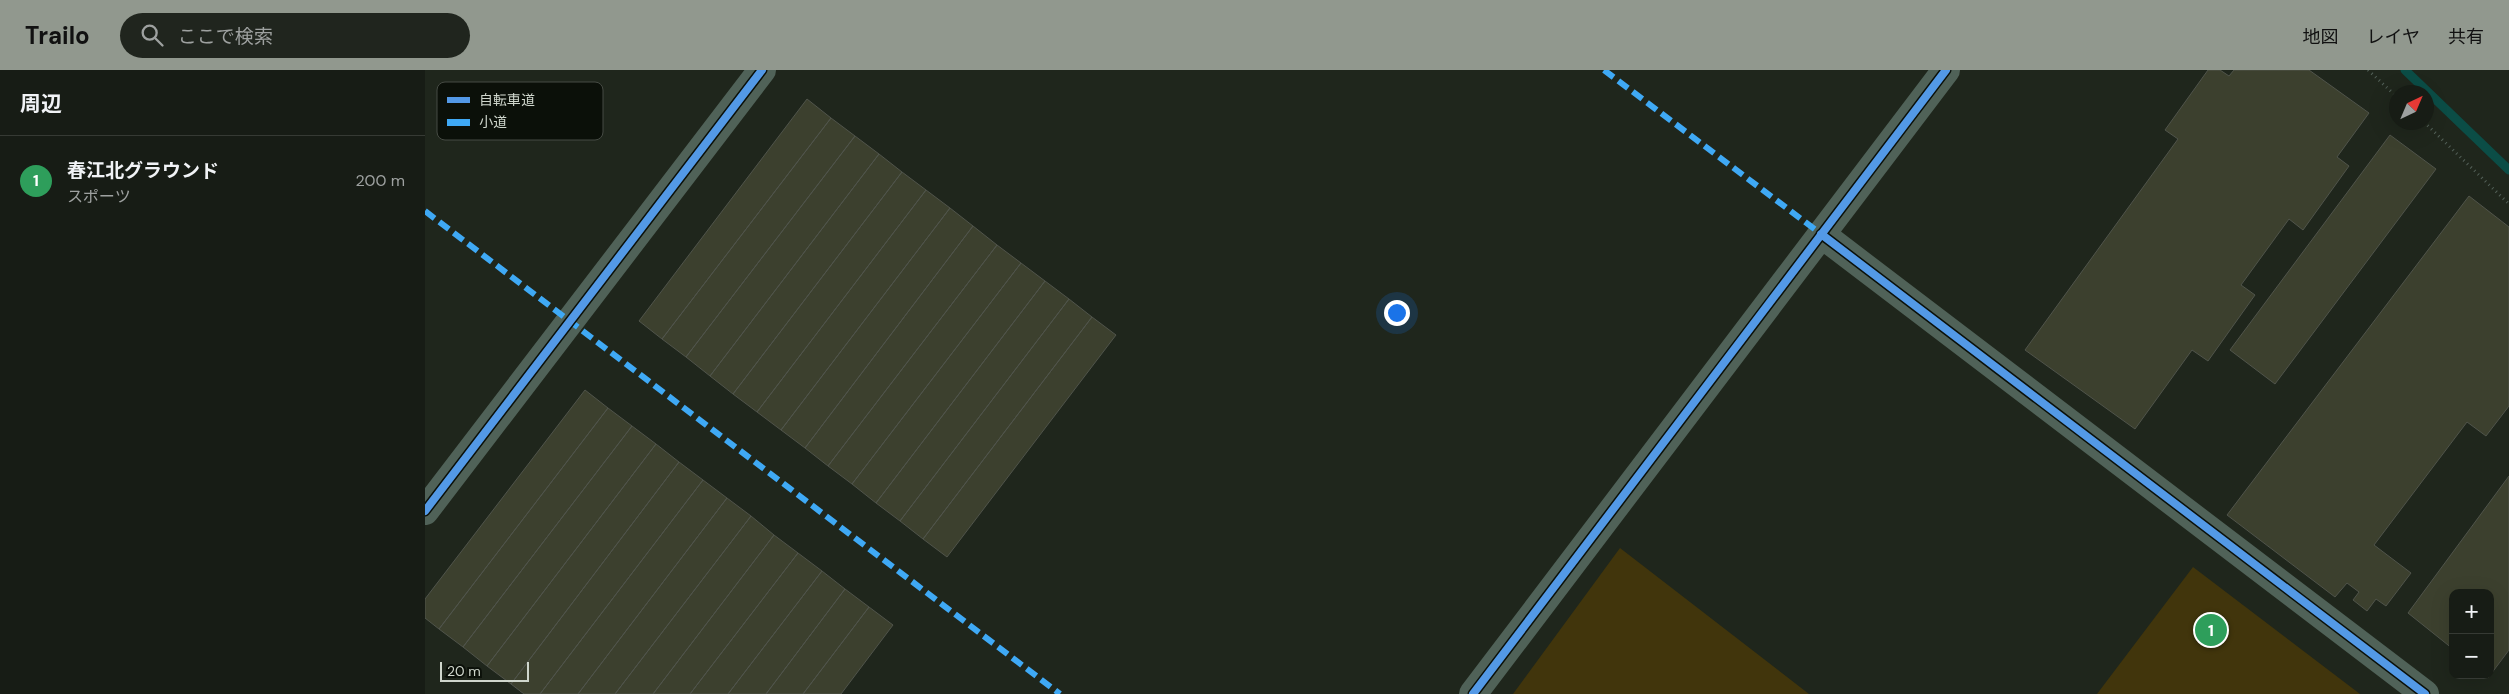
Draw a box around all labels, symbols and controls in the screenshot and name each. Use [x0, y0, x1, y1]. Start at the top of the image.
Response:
search box [120, 13, 470, 58]
text: Trailo [25, 20, 90, 51]
icon: search [138, 21, 166, 49]
text: ここで検索 [178, 24, 273, 49]
text: 地図 [2303, 25, 2339, 49]
text: レイヤ [2367, 25, 2420, 49]
text: 共有 [2448, 25, 2484, 49]
legend [437, 82, 603, 140]
north arrow [2389, 85, 2434, 130]
text: 周辺 [20, 90, 62, 118]
text: 自転車道 [479, 91, 535, 109]
text: 小道 [479, 113, 507, 131]
text: 春江北グラウンド [67, 158, 219, 183]
text: 1 [33, 170, 39, 191]
text: 200 m [356, 170, 405, 191]
text: スポーツ [67, 186, 131, 207]
your location [1384, 300, 1410, 326]
map controls [2449, 589, 2494, 679]
button: + [2449, 589, 2494, 634]
pin: 1 [2195, 611, 2227, 649]
button: − [2449, 634, 2494, 679]
scale bar [440, 659, 529, 682]
text: 20 m [447, 662, 481, 680]

